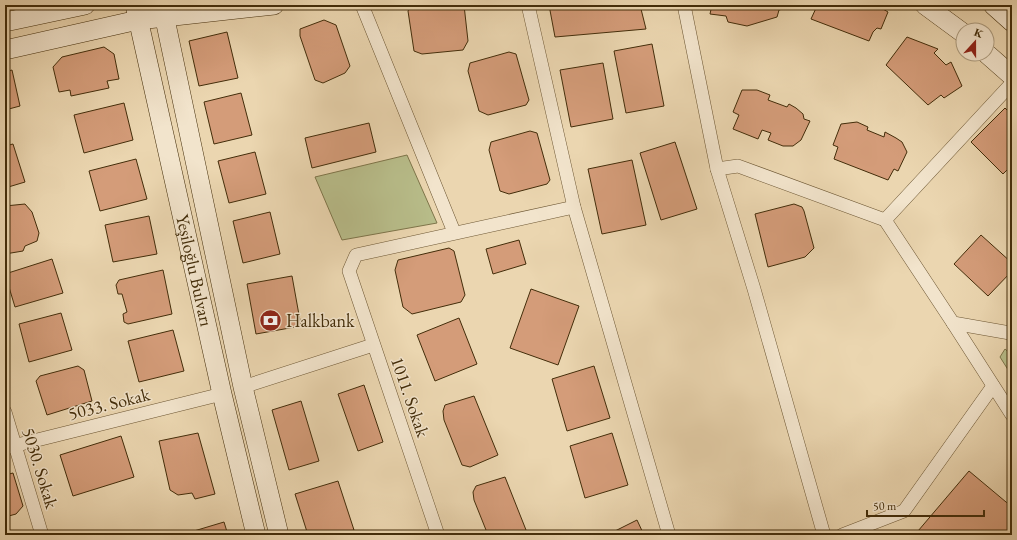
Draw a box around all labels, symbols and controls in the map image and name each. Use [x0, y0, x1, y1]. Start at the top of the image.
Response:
north arrow [955, 22, 995, 62]
text: K [972, 25, 986, 41]
street label: Yeşiloğlu Bulvarı [171, 212, 219, 329]
bank icon: Halkbank [257, 308, 283, 334]
place label: Halkbank [286, 309, 355, 332]
street label: 1011. Sokak [386, 354, 435, 441]
street label: 5033. Sokak [66, 382, 153, 425]
street label: 5030. Sokak [17, 425, 64, 512]
scale bar [867, 492, 984, 518]
text: 50 m [873, 498, 897, 514]

